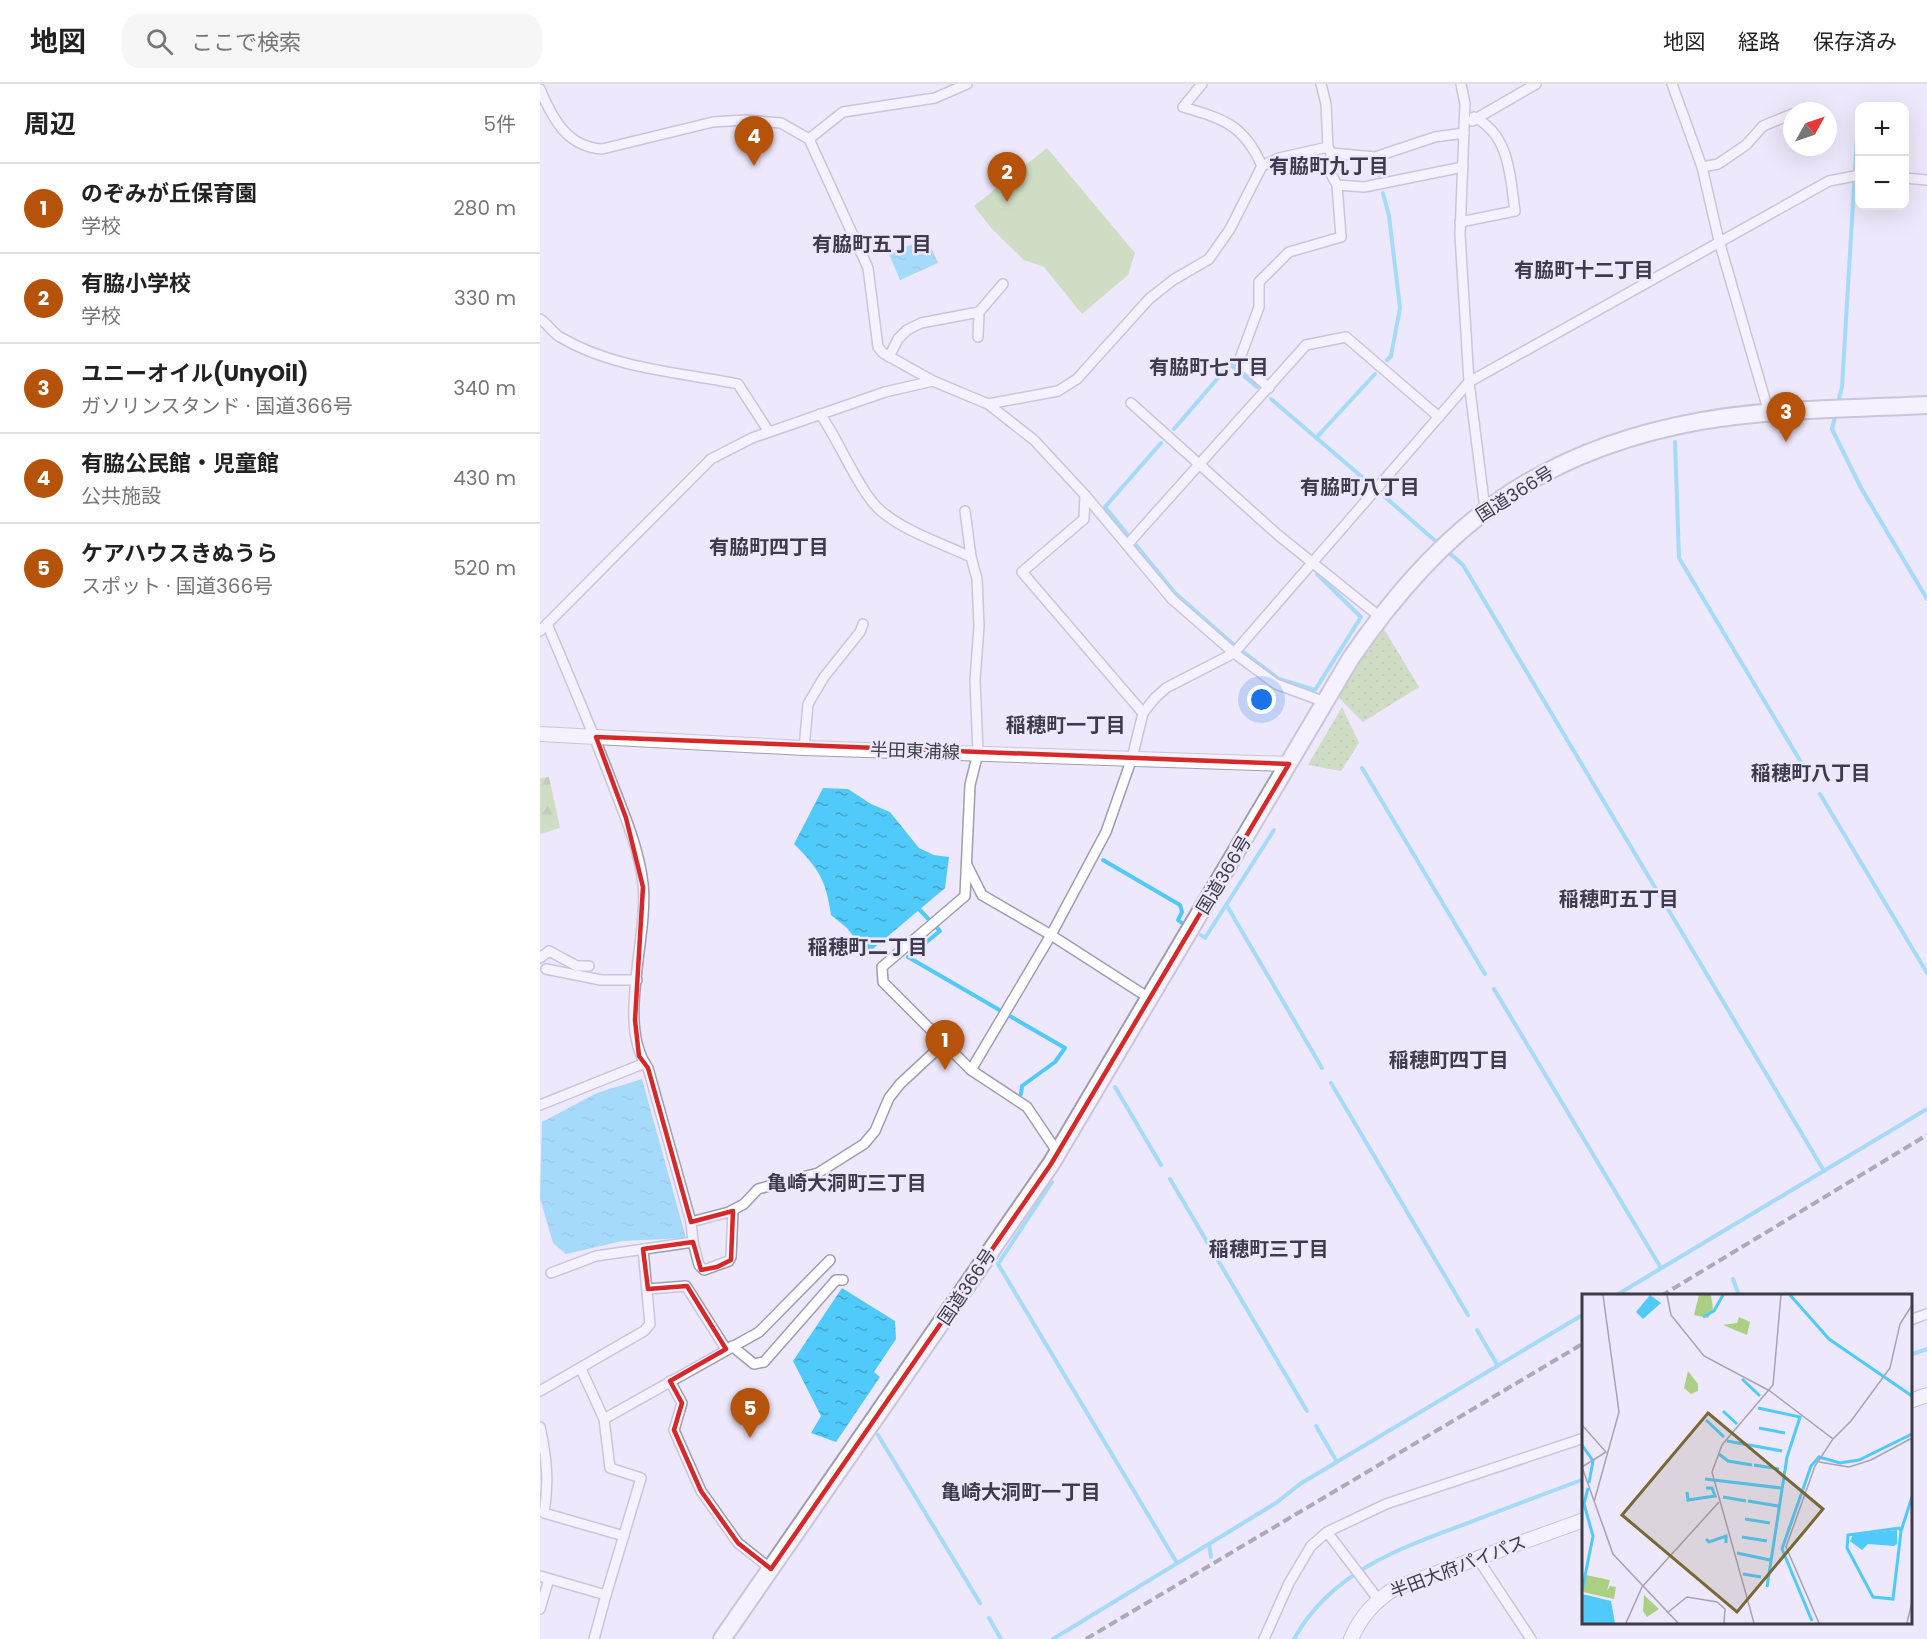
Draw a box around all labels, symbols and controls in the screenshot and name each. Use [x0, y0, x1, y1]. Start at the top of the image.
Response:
search box [122, 14, 542, 68]
text: 地図 [30, 22, 86, 61]
icon: search [143, 25, 176, 58]
text: ここで検索 [191, 27, 301, 58]
text: 地図 [1663, 27, 1705, 56]
text: 経路 [1738, 27, 1780, 56]
text: 保存済み [1813, 27, 1897, 56]
north arrow [1783, 102, 1837, 156]
map controls [1855, 102, 1909, 210]
button: + [1855, 102, 1909, 156]
text: 周辺 [24, 106, 76, 142]
text: 5件 [483, 110, 516, 138]
pin: 4 [734, 116, 774, 166]
pin: 2 [988, 152, 1026, 202]
district label: 有脇町九丁目 [1269, 152, 1389, 180]
button: − [1855, 156, 1909, 210]
text: のぞみが丘保育園 [81, 178, 257, 209]
text: 1 [40, 194, 47, 222]
text: 280 m [453, 194, 516, 222]
text: 学校 [81, 212, 121, 240]
district label: 有脇町五丁目 [812, 230, 932, 258]
district label: 有脇町十二丁目 [1514, 256, 1654, 284]
text: 有脇小学校 [81, 268, 191, 299]
text: 2 [38, 284, 49, 312]
text: 330 m [454, 284, 516, 312]
text: 学校 [81, 302, 121, 330]
district label: 有脇町七丁目 [1149, 353, 1269, 381]
text: ユニーオイル(UnyOil) [81, 358, 309, 389]
text: 3 [37, 374, 50, 402]
text: 340 m [453, 374, 516, 402]
text: ガソリンスタンド · 国道366号 [81, 392, 353, 420]
pin: 3 [1766, 392, 1806, 442]
text: 有脇公民館・児童館 [81, 448, 279, 479]
street label: 国道366号 [1471, 460, 1558, 527]
text: 4 [37, 464, 50, 492]
text: 430 m [453, 464, 516, 492]
district label: 有脇町八丁目 [1300, 473, 1420, 501]
text: 公共施設 [81, 482, 161, 510]
district label: 有脇町四丁目 [709, 533, 829, 561]
text: ケアハウスきぬうら [81, 538, 278, 569]
text: 5 [37, 554, 50, 582]
text: 520 m [453, 554, 516, 582]
text: スポット · 国道366号 [81, 572, 273, 600]
your location [1247, 685, 1276, 714]
district label: 稲穂町一丁目 [1006, 711, 1126, 739]
street label: 半田東浦線 [870, 736, 960, 765]
district label: 稲穂町八丁目 [1751, 759, 1871, 787]
street label: 国道366号 [1190, 831, 1257, 919]
district label: 稲穂町五丁目 [1559, 885, 1679, 913]
district label: 稲穂町二丁目 [808, 933, 928, 961]
pin: 1 [926, 1020, 964, 1070]
district label: 稲穂町四丁目 [1389, 1046, 1509, 1074]
district label: 亀崎大洞町三丁目 [767, 1169, 927, 1197]
district label: 稲穂町三丁目 [1209, 1235, 1329, 1263]
street label: 国道366号 [932, 1243, 1001, 1330]
inset map [1582, 1294, 1912, 1624]
pin: 5 [730, 1388, 770, 1438]
district label: 亀崎大洞町一丁目 [941, 1478, 1101, 1506]
street label: 半田大府パイパス [1386, 1529, 1529, 1604]

